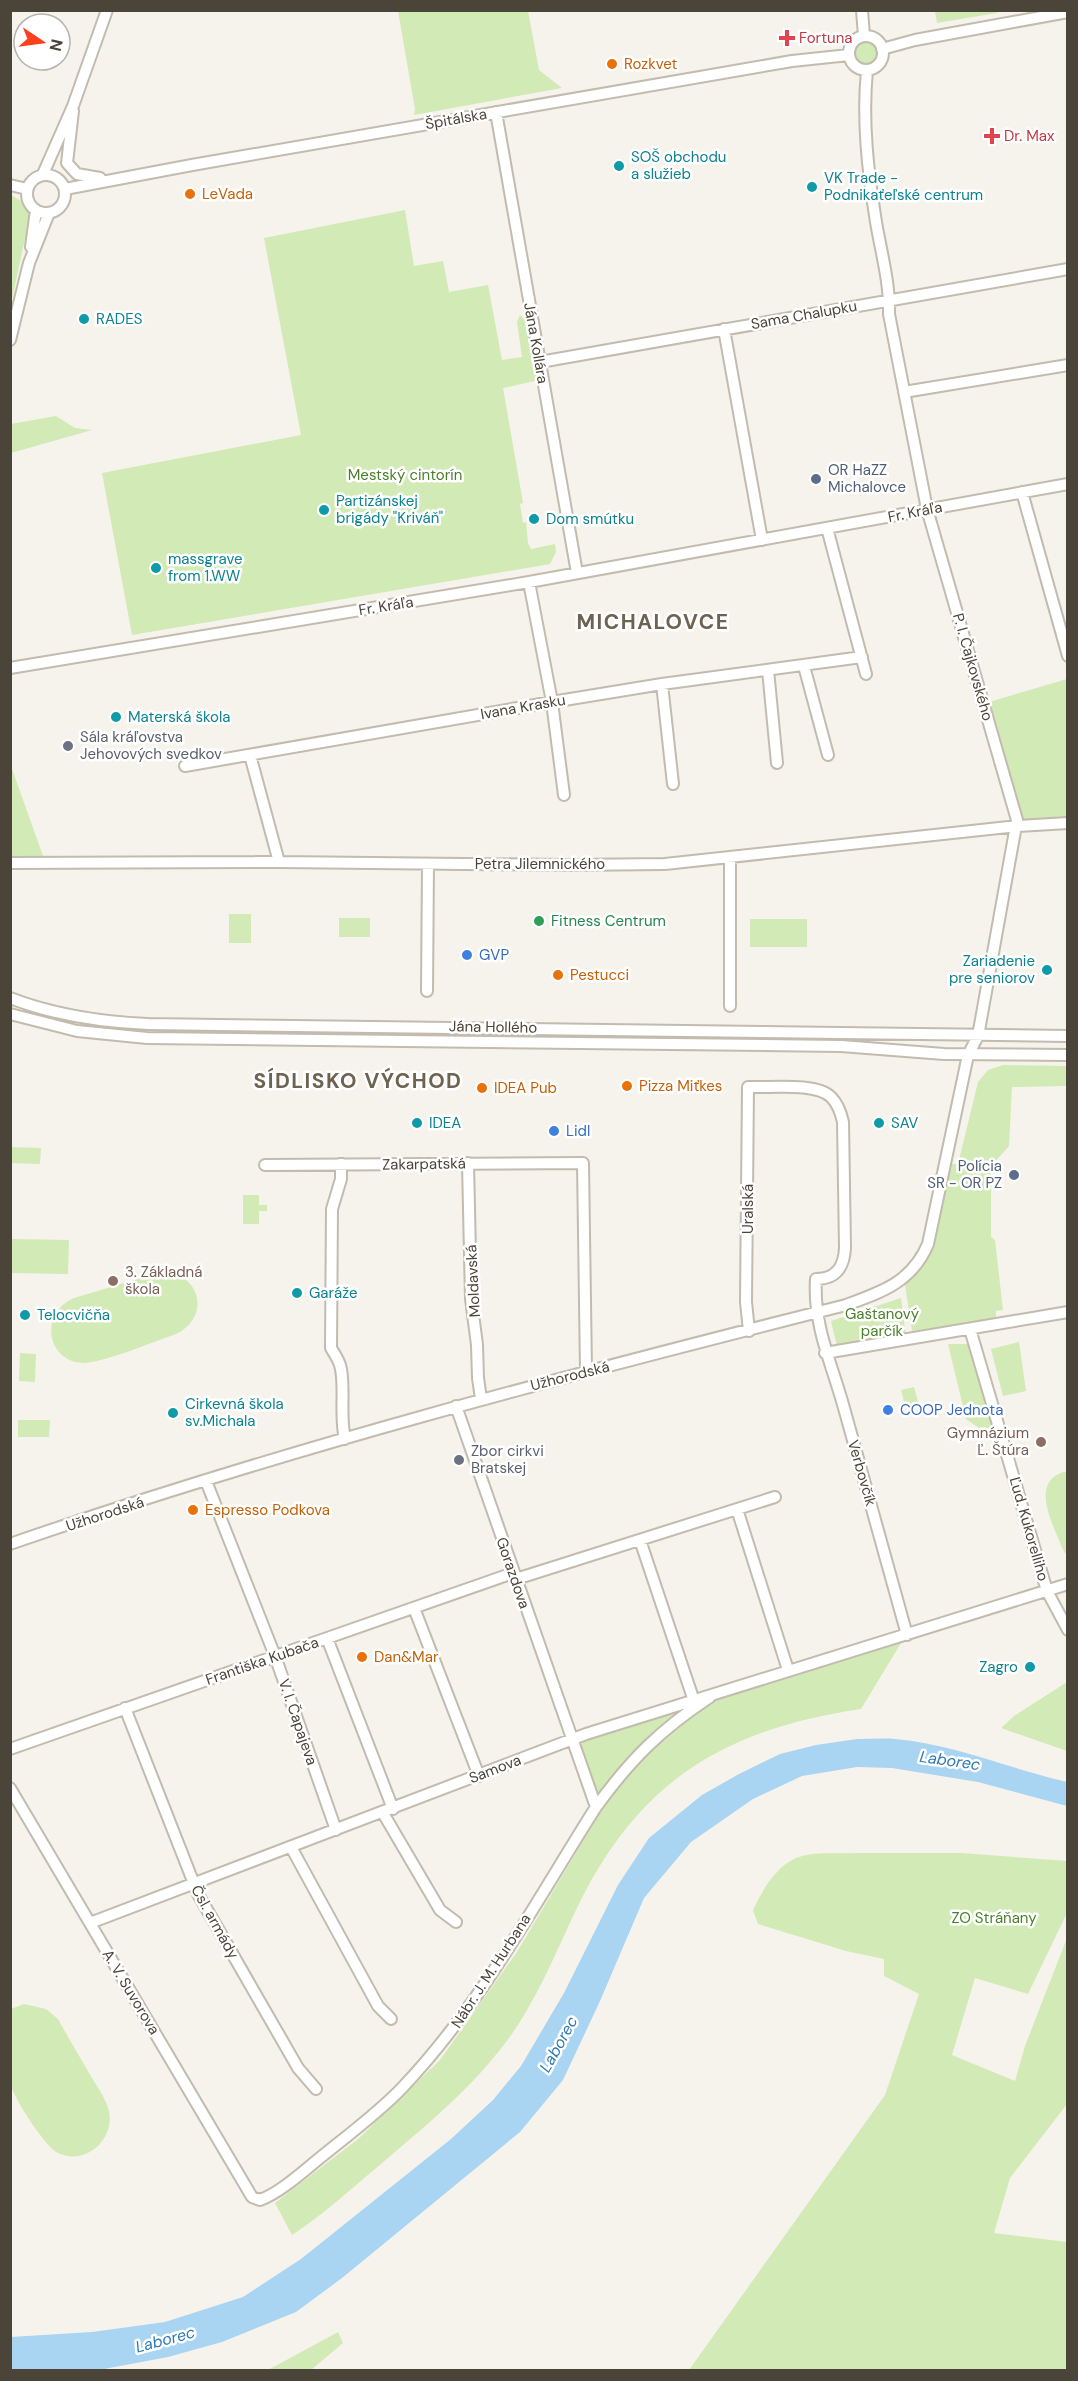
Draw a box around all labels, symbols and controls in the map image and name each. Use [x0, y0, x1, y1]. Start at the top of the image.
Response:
north arrow [12, 12, 72, 72]
place label: Fortuna [799, 28, 852, 48]
marker: Fortuna [780, 31, 794, 45]
text: N [45, 37, 68, 53]
place label: Rozkvet [624, 54, 678, 74]
marker: Rozkvet [605, 57, 619, 71]
street label: Špitálska [424, 104, 488, 134]
place label: Dr. Max [1004, 126, 1055, 146]
marker: Dr. Max [985, 129, 999, 143]
place label: SOŠ obchodu a služieb [631, 147, 726, 184]
marker: SOŠ obchodu a služieb [612, 159, 626, 173]
place label: VK Trade - Podnikaťeľské centrum [824, 168, 983, 205]
marker: VK Trade - Podnikaťeľské centrum [805, 180, 819, 194]
place label: LeVada [202, 184, 253, 204]
marker: LeVada [183, 187, 197, 201]
street label: Sama Chalupku [749, 296, 859, 334]
street label: Jána Kollára [519, 301, 553, 385]
place label: RADES [96, 309, 143, 329]
marker: RADES [77, 312, 91, 326]
place label: OR HaZZ Michalovce [828, 460, 906, 497]
park label: Mestský cintorín [348, 465, 462, 485]
marker: OR HaZZ Michalovce [809, 472, 823, 486]
place label: Partizánskej brigády "Kriváň" [336, 491, 443, 528]
street label: Fr. Kráľa [886, 497, 944, 527]
marker: Partizánskej brigády "Kriváň" [317, 503, 331, 517]
place label: Dom smútku [546, 509, 634, 529]
marker: Dom smútku [527, 512, 541, 526]
place label: massgrave from 1.WW [168, 549, 242, 586]
marker: massgrave from 1.WW [149, 561, 163, 575]
street label: Fr. Kráľa [357, 592, 415, 620]
district label: MICHALOVCE [576, 608, 730, 636]
street label: P. I. Čajkovského [948, 611, 998, 723]
street label: Ivana Krasku [479, 690, 567, 724]
place label: Materská škola [128, 707, 230, 727]
marker: Materská škola [109, 710, 123, 724]
place label: Sála kráľovstva Jehovových svedkov [80, 727, 222, 764]
marker: Sála kráľovstva Jehovových svedkov [61, 739, 75, 753]
street label: Petra Jilemnického [475, 854, 605, 874]
place label: Fitness Centrum [551, 911, 666, 931]
marker: Fitness Centrum [532, 914, 546, 928]
place label: GVP [479, 945, 509, 965]
marker: GVP [460, 948, 474, 962]
place label: Zariadenie pre seniorov [949, 951, 1035, 988]
marker: Zariadenie pre seniorov [1040, 963, 1054, 977]
place label: Pestucci [570, 965, 629, 985]
marker: Pestucci [551, 968, 565, 982]
street label: Jána Hollého [449, 1016, 537, 1038]
district label: SÍDLISKO VÝCHOD [254, 1067, 462, 1095]
place label: Pizza Miťkes [639, 1076, 722, 1096]
place label: IDEA Pub [494, 1078, 557, 1098]
marker: Pizza Miťkes [620, 1079, 634, 1093]
marker: IDEA Pub [475, 1081, 489, 1095]
place label: IDEA [429, 1113, 461, 1133]
place label: SAV [891, 1113, 918, 1133]
marker: IDEA [410, 1116, 424, 1130]
marker: SAV [872, 1116, 886, 1130]
place label: Lidl [566, 1121, 590, 1141]
marker: Lidl [547, 1124, 561, 1138]
street label: Zakarpatská [382, 1153, 466, 1175]
place label: Polícia SR - OR PZ [927, 1156, 1002, 1193]
marker: Polícia SR - OR PZ [1007, 1168, 1021, 1182]
street label: Uralská [738, 1184, 758, 1234]
street label: Moldavská [461, 1244, 485, 1318]
place label: 3. Základná škola [125, 1262, 202, 1299]
marker: 3. Základná škola [106, 1274, 120, 1288]
place label: Garáže [309, 1283, 358, 1303]
marker: Garáže [290, 1286, 304, 1300]
park label: Gaštanový parčík [845, 1304, 920, 1341]
place label: Telocvičňa [37, 1305, 110, 1325]
marker: Telocvičňa [18, 1308, 32, 1322]
street label: Užhorodská [528, 1357, 612, 1395]
place label: Cirkevná škola sv.Michala [185, 1394, 284, 1431]
place label: COOP Jednota [900, 1400, 1003, 1420]
marker: COOP Jednota [881, 1403, 895, 1417]
marker: Cirkevná škola sv.Michala [166, 1406, 180, 1420]
place label: Gymnázium Ľ. Štúra [947, 1423, 1029, 1460]
marker: Gymnázium Ľ. Štúra [1034, 1435, 1048, 1449]
street label: Verbovčík [843, 1438, 881, 1509]
place label: Zbor cirkvi Bratskej [471, 1441, 544, 1478]
marker: Zbor cirkvi Bratskej [452, 1453, 466, 1467]
street label: Ľud. Kukorelliho [1005, 1475, 1053, 1584]
street label: Užhorodská [63, 1492, 147, 1536]
place label: Espresso Podkova [205, 1500, 330, 1520]
marker: Espresso Podkova [186, 1503, 200, 1517]
street label: Gorazdova [491, 1535, 535, 1611]
street label: Františka Kubača [203, 1632, 321, 1690]
place label: Dan&Mar [374, 1647, 439, 1667]
marker: Dan&Mar [355, 1650, 369, 1664]
place label: Zagro [979, 1657, 1018, 1677]
marker: Zagro [1023, 1660, 1037, 1674]
street label: V. I. Čapajeva [274, 1676, 322, 1768]
water label: Laborec [918, 1746, 981, 1775]
street label: Samova [466, 1750, 524, 1788]
street label: Čsl. armády [186, 1881, 244, 1963]
park label: ZO Stráňany [951, 1908, 1037, 1928]
street label: Nábr. J. M. Hurbana [447, 1910, 535, 2032]
street label: A. V. Suvorova [98, 1946, 164, 2038]
water label: Laborec [535, 2013, 582, 2076]
water label: Laborec [133, 2321, 197, 2357]

